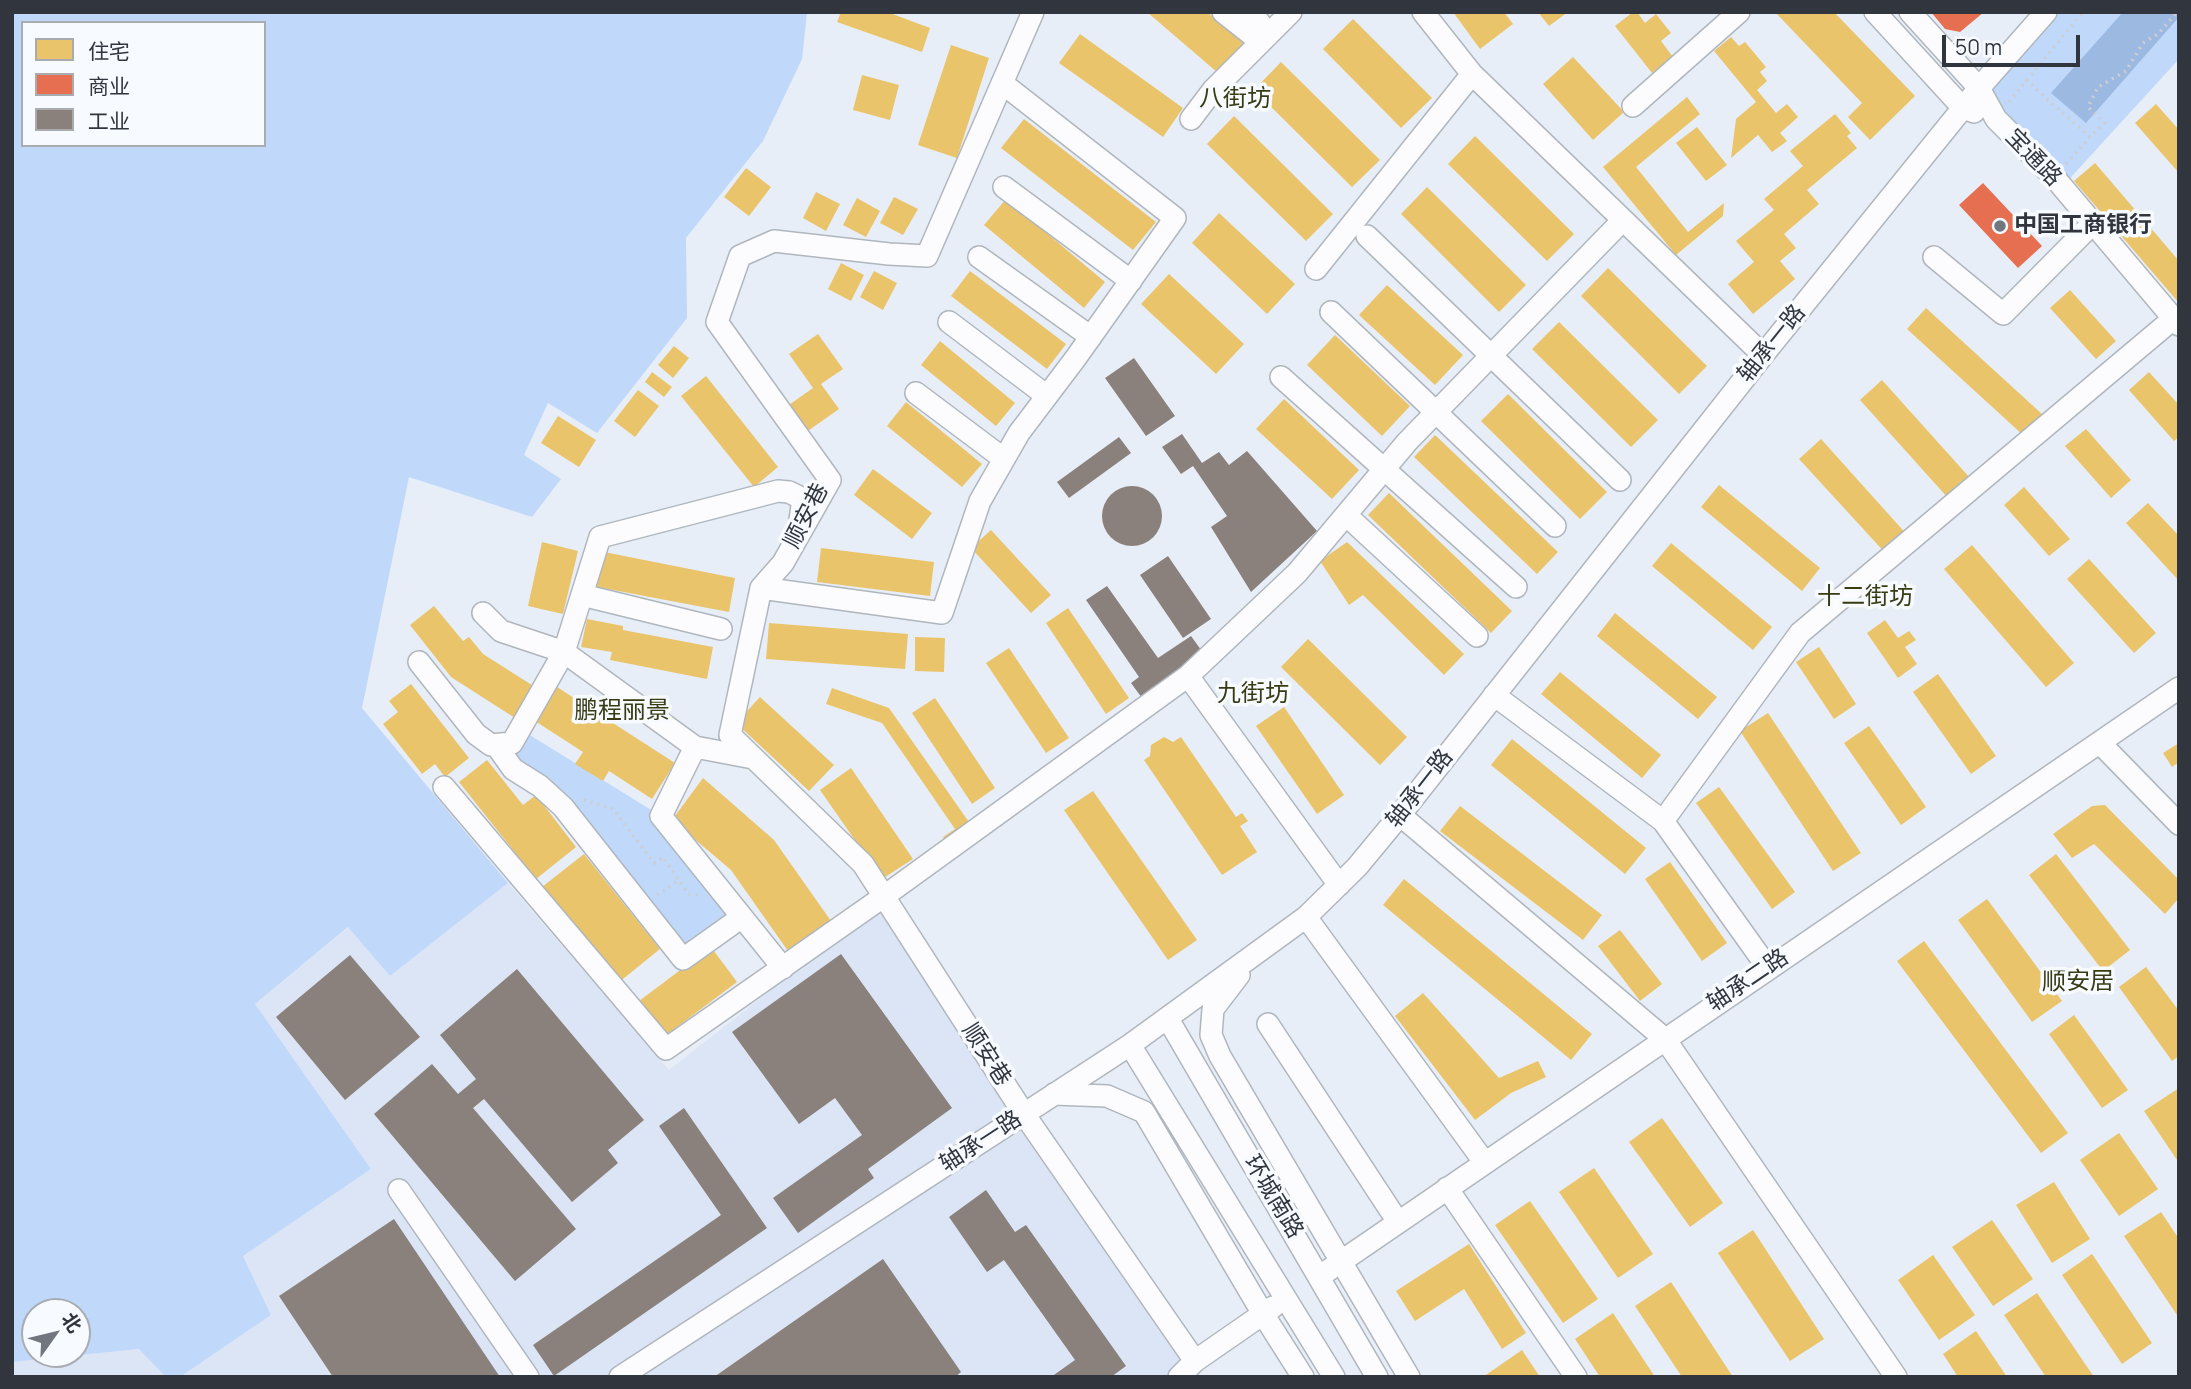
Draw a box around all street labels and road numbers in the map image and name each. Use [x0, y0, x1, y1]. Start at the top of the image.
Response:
street label: 宝通路 [1999, 124, 2067, 192]
street label: 轴承一路 [1732, 300, 1812, 388]
street label: 顺安巷 [779, 479, 835, 553]
street label: 轴承一路 [1381, 744, 1459, 834]
street label: 轴承二路 [1702, 944, 1794, 1018]
street label: 顺安巷 [956, 1019, 1016, 1091]
street label: 轴承一路 [935, 1105, 1027, 1179]
street label: 环城南路 [1237, 1150, 1309, 1244]

